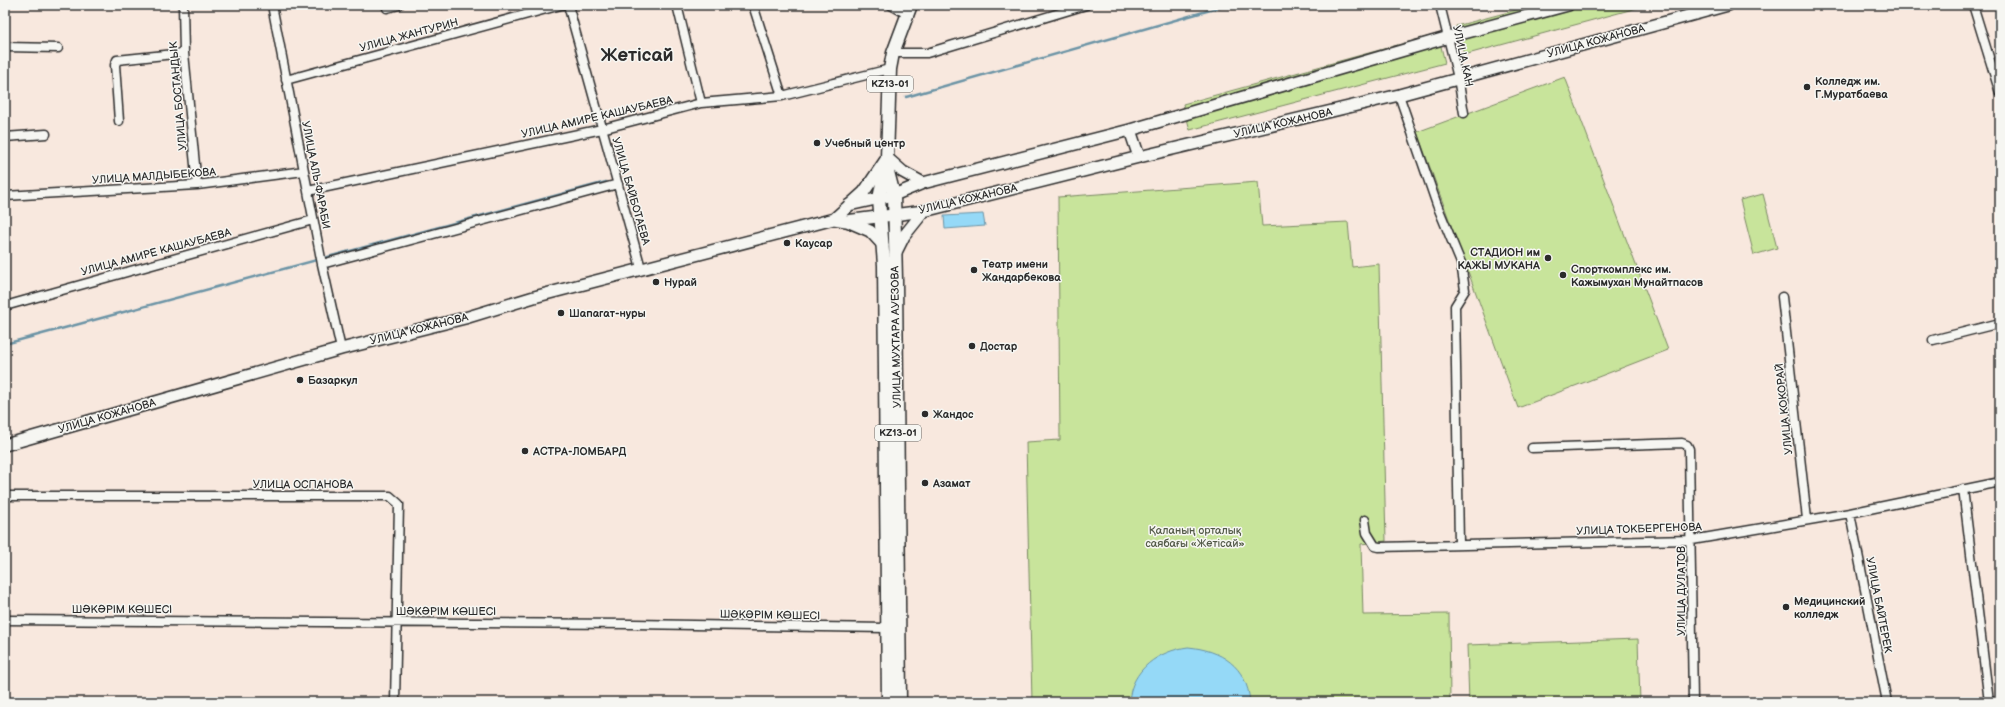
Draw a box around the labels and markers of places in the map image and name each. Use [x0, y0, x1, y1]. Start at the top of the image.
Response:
place label: Колледж им. Г.Муратбаева [1815, 75, 1888, 101]
marker: Колледж им. Г.Муратбаева [1802, 82, 1812, 92]
place label: Учебный центр [825, 137, 906, 150]
marker: Учебный центр [812, 138, 822, 148]
place label: Каусар [795, 237, 833, 250]
marker: Каусар [782, 238, 792, 248]
place label: СТАДИОН им КАЖЫ МУКАНА [1457, 246, 1540, 272]
marker: СТАДИОН им КАЖЫ МУКАНА [1543, 253, 1553, 263]
place label: Театр имени Жандарбекова [982, 258, 1061, 284]
place label: Спорткомплекс им. Кажымухан Мунайтпасов [1571, 263, 1703, 289]
marker: Театр имени Жандарбекова [969, 265, 979, 275]
marker: Спорткомплекс им. Кажымухан Мунайтпасов [1558, 270, 1568, 280]
place label: Нурай [664, 276, 697, 289]
marker: Нурай [651, 277, 661, 287]
place label: Шапагат-нуры [569, 307, 646, 320]
marker: Шапагат-нуры [556, 308, 566, 318]
place label: Достар [980, 340, 1018, 353]
marker: Достар [967, 341, 977, 351]
place label: Базаркул [308, 374, 358, 387]
marker: Базаркул [295, 375, 305, 385]
place label: Жандос [933, 408, 974, 421]
marker: Жандос [920, 409, 930, 419]
place label: АСТРА-ЛОМБАРД [532, 445, 626, 458]
marker: АСТРА-ЛОМБАРД [520, 446, 530, 456]
place label: Азамат [932, 477, 971, 490]
marker: Азамат [920, 478, 930, 488]
place label: Медицинский колледж [1794, 595, 1865, 621]
marker: Медицинский колледж [1781, 602, 1791, 612]

